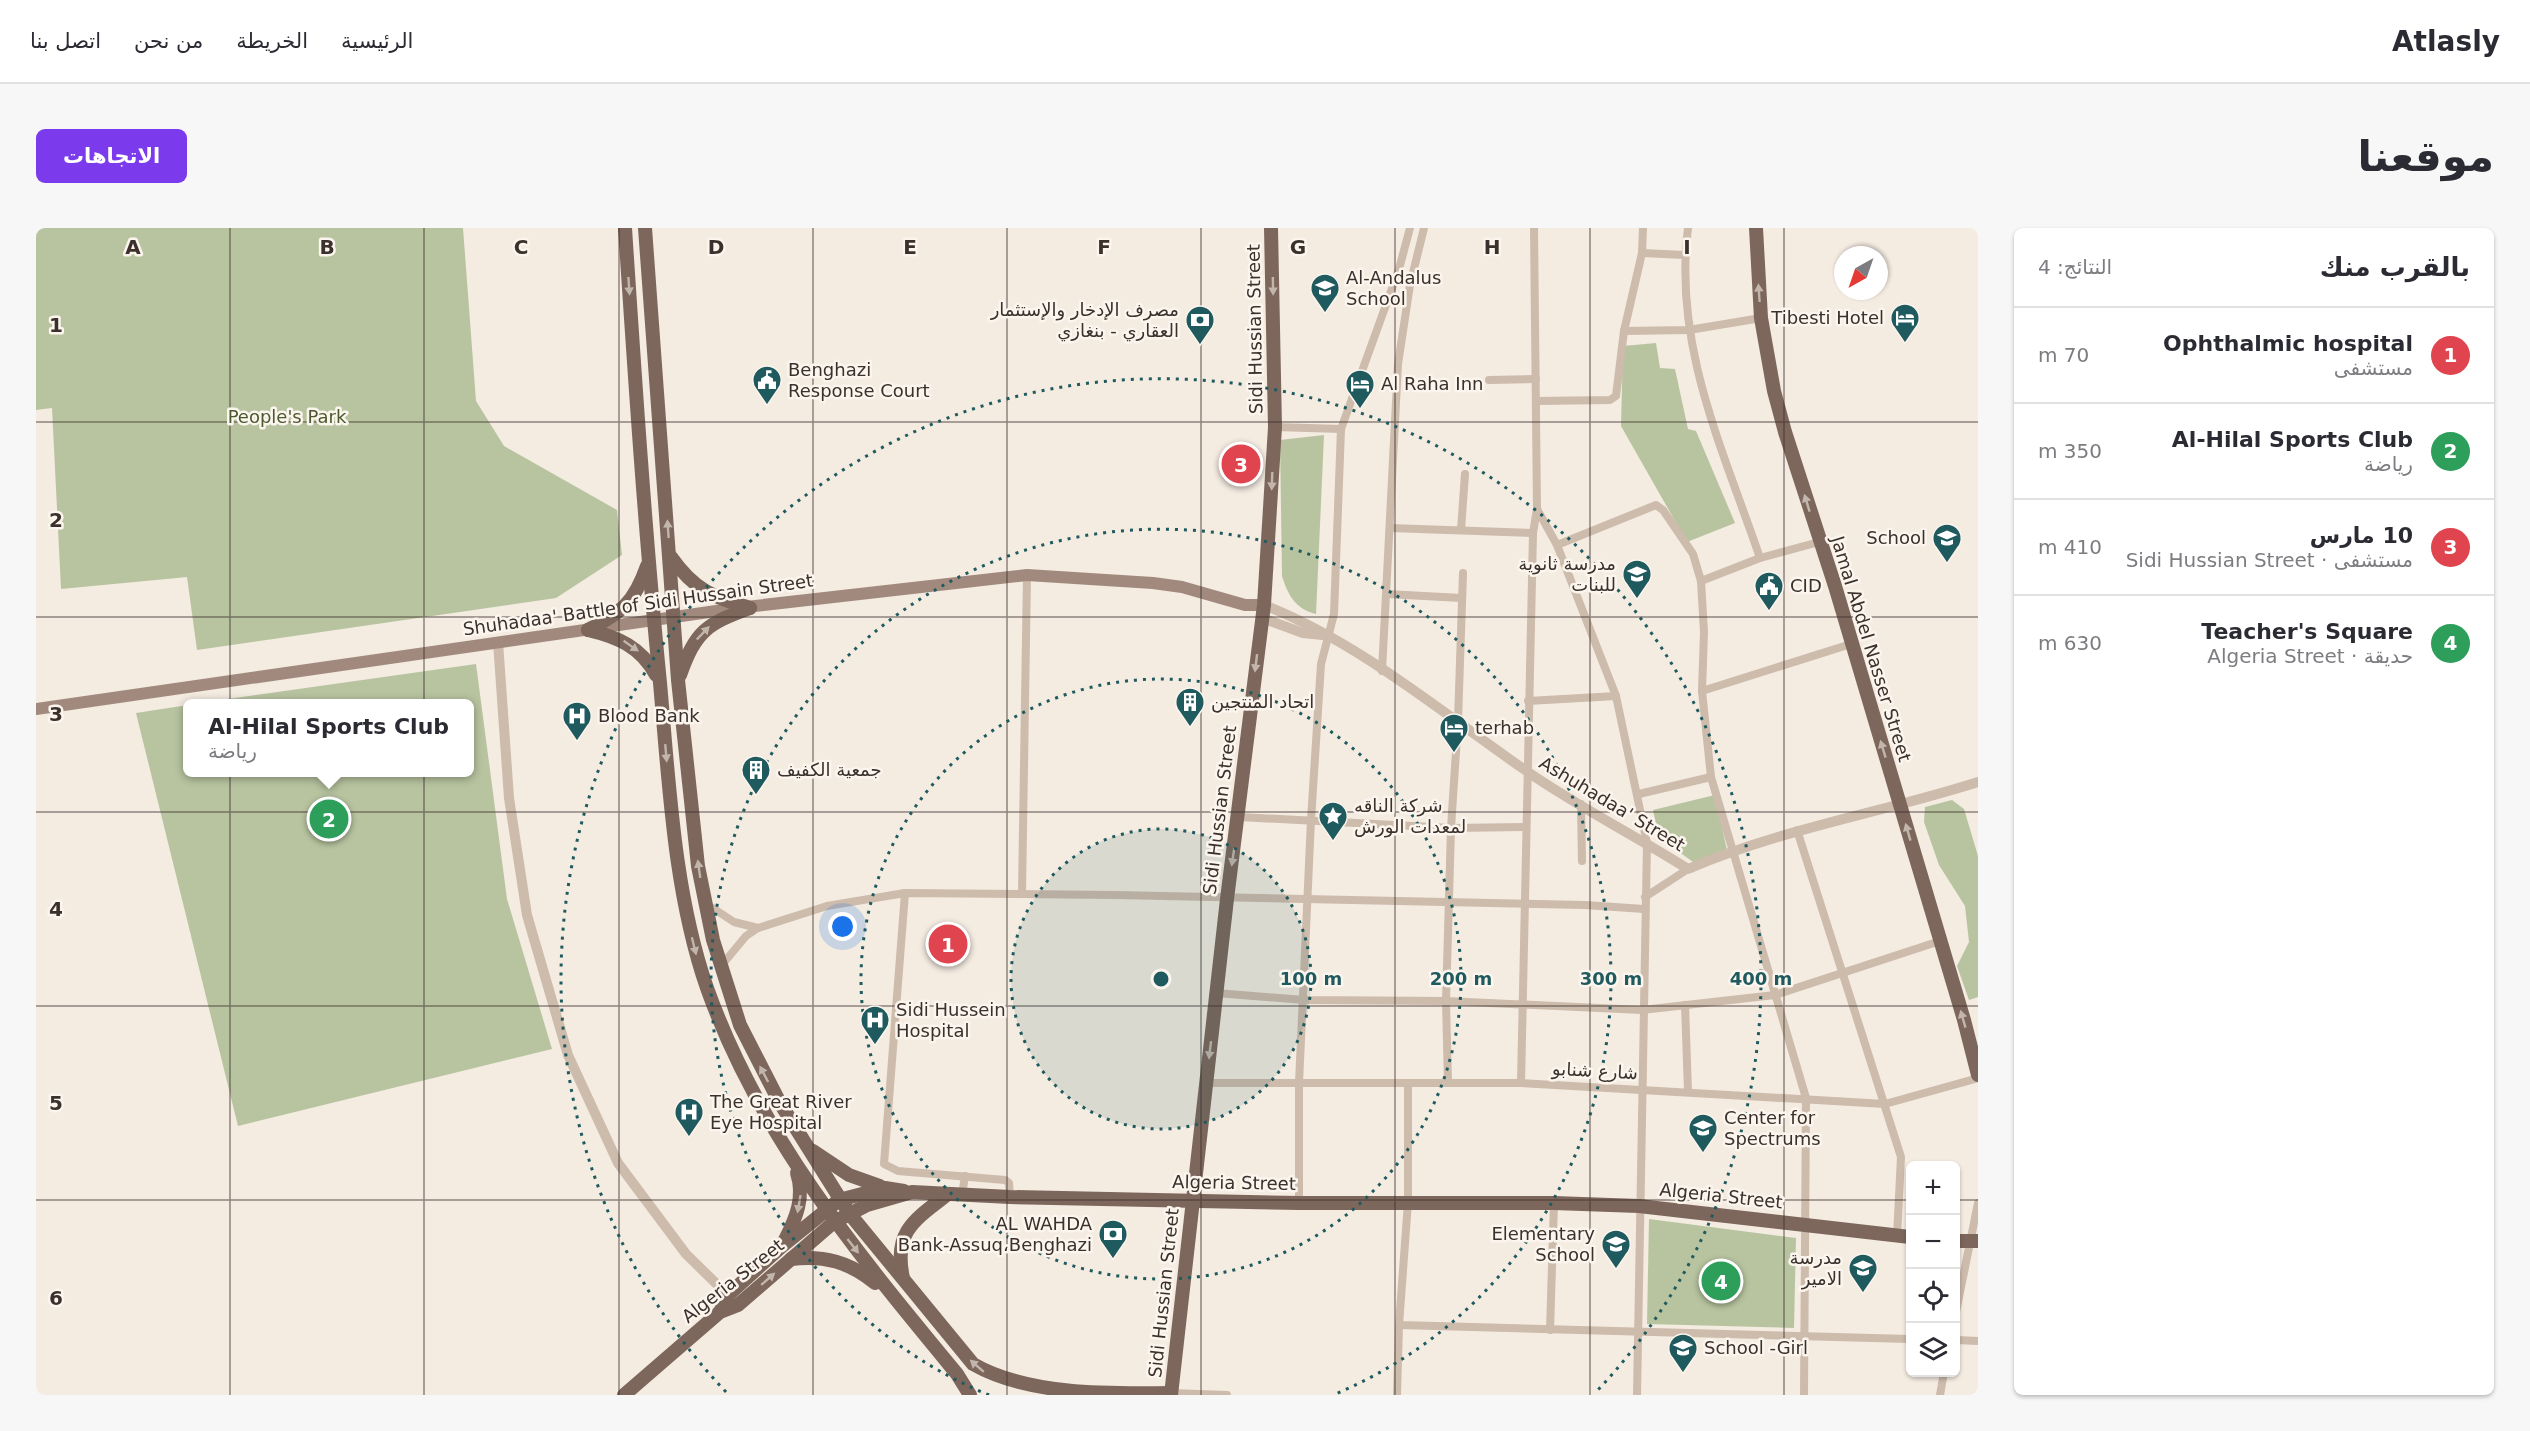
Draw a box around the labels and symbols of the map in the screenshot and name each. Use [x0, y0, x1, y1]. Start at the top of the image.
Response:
text: A [125, 235, 141, 259]
text: B [319, 235, 335, 259]
text: C [514, 235, 528, 259]
text: D [708, 235, 724, 259]
text: E [903, 235, 917, 259]
text: F [1097, 235, 1111, 259]
text: G [1290, 235, 1306, 259]
text: H [1484, 235, 1500, 259]
text: I [1683, 235, 1691, 259]
street label: Sidi Hussian Street [1243, 244, 1266, 414]
north arrow [1834, 246, 1888, 300]
place label: Al-Andalus School [1346, 267, 1441, 309]
school or university icon: Al-Andalus School [1309, 272, 1341, 314]
one-way arrow [624, 277, 634, 296]
one-way arrow [1268, 277, 1277, 296]
one-way arrow [1754, 284, 1764, 303]
place label: مصرف الإدخار والإستثمار العقاري - بنغازي [990, 299, 1179, 342]
hotel icon: Tibesti Hotel [1889, 302, 1921, 344]
bank icon: مصرف الإدخار والإستثمار العقاري - بنغازي [1184, 304, 1216, 346]
place label: Tibesti Hotel [1770, 307, 1884, 328]
text: 1 [49, 313, 63, 337]
place label: Benghazi Response Court [788, 359, 930, 401]
public building icon: Benghazi Response Court [751, 364, 783, 406]
hotel icon: Al Raha Inn [1344, 368, 1376, 410]
place label: Al Raha Inn [1381, 373, 1483, 394]
park label: People's Park [228, 406, 347, 427]
pin: 3 [1222, 442, 1260, 486]
one-way arrow [1268, 472, 1277, 491]
one-way arrow [1801, 494, 1811, 512]
text: 2 [49, 508, 63, 532]
one-way arrow [663, 519, 672, 538]
school or university icon: School [1931, 522, 1963, 564]
place label: School [1866, 527, 1926, 548]
street label: Jamal Abdel Nasser Street [1827, 533, 1916, 764]
place label: مدرسة ثانوية للبنات [1518, 553, 1616, 595]
school or university icon: مدرسة ثانوية للبنات [1621, 558, 1653, 600]
street label: Shuhadaa' Battle of Sidi Hussain Street [462, 570, 814, 639]
public building icon: CID [1753, 570, 1785, 612]
place label: CID [1790, 575, 1822, 596]
one-way arrow [696, 625, 710, 640]
one-way arrow [622, 640, 638, 652]
one-way arrow [1251, 654, 1261, 673]
building icon: اتحاد المنتجين [1174, 686, 1206, 728]
place label: اتحاد المنتجين [1211, 691, 1314, 713]
hospital icon: Blood Bank [561, 700, 593, 742]
text: 3 [49, 702, 63, 726]
place label: Blood Bank [598, 705, 700, 726]
hotel icon: terhab [1438, 712, 1470, 754]
place label: terhab [1475, 717, 1534, 738]
street label: Sidi Hussian Street [1199, 724, 1240, 896]
one-way arrow [1878, 740, 1887, 758]
one-way arrow [661, 743, 671, 762]
street label: Ashuhadaa' Street [1536, 752, 1689, 855]
building icon: جمعية الكفيف [740, 754, 772, 796]
place label: جمعية الكفيف [777, 759, 882, 780]
place label: شركة الناقه لمعدات الورش [1354, 795, 1466, 838]
pin: 2 [310, 796, 348, 842]
place icon: شركة الناقه لمعدات الورش [1317, 800, 1349, 842]
one-way arrow [1903, 823, 1912, 841]
one-way arrow [1228, 847, 1238, 866]
one-way arrow [694, 860, 703, 879]
text: 4 [49, 897, 63, 921]
your location [828, 912, 857, 941]
pin: 1 [928, 922, 968, 966]
one-way arrow [690, 936, 700, 955]
text: 100 m [1280, 968, 1342, 989]
text: 200 m [1430, 968, 1492, 989]
text: 300 m [1580, 968, 1642, 989]
text: 400 m [1730, 968, 1792, 989]
centre of rings [1151, 969, 1171, 989]
place label: Sidi Hussein Hospital [896, 999, 1006, 1041]
hospital icon: Sidi Hussein Hospital [859, 1004, 891, 1046]
one-way arrow [1958, 1010, 1967, 1028]
one-way arrow [1205, 1041, 1214, 1060]
street label: شارع شنابو [1550, 1058, 1639, 1084]
one-way arrow [759, 1065, 769, 1082]
text: 5 [49, 1091, 63, 1115]
place label: The Great River Eye Hospital [709, 1091, 852, 1133]
hospital icon: The Great River Eye Hospital [673, 1096, 705, 1138]
place label: Center for Spectrums [1724, 1107, 1821, 1149]
school or university icon: Center for Spectrums [1687, 1112, 1719, 1154]
street label: Algeria Street [1172, 1171, 1296, 1194]
street label: Algeria Street [1658, 1179, 1784, 1212]
one-way arrow [794, 1195, 803, 1214]
street label: Sidi Hussian Street [1144, 1207, 1183, 1379]
place label: AL WAHDA Bank-Assuq،Benghazi [898, 1213, 1093, 1255]
bank icon: AL WAHDA Bank-Assuq،Benghazi [1097, 1218, 1129, 1260]
place label: Elementary School [1491, 1223, 1595, 1265]
school or university icon: Elementary School [1600, 1228, 1632, 1270]
street label: Algeria Street [678, 1234, 788, 1327]
one-way arrow [846, 1239, 858, 1254]
place label: مدرسة الامير [1789, 1247, 1842, 1290]
school or university icon: مدرسة الامير [1847, 1252, 1879, 1294]
pin: 4 [1702, 1258, 1740, 1304]
one-way arrow [760, 1273, 775, 1286]
text: 6 [49, 1286, 63, 1310]
school or university icon: School -Girl [1667, 1332, 1699, 1374]
place label: School -Girl [1704, 1337, 1808, 1358]
one-way arrow [970, 1360, 985, 1373]

